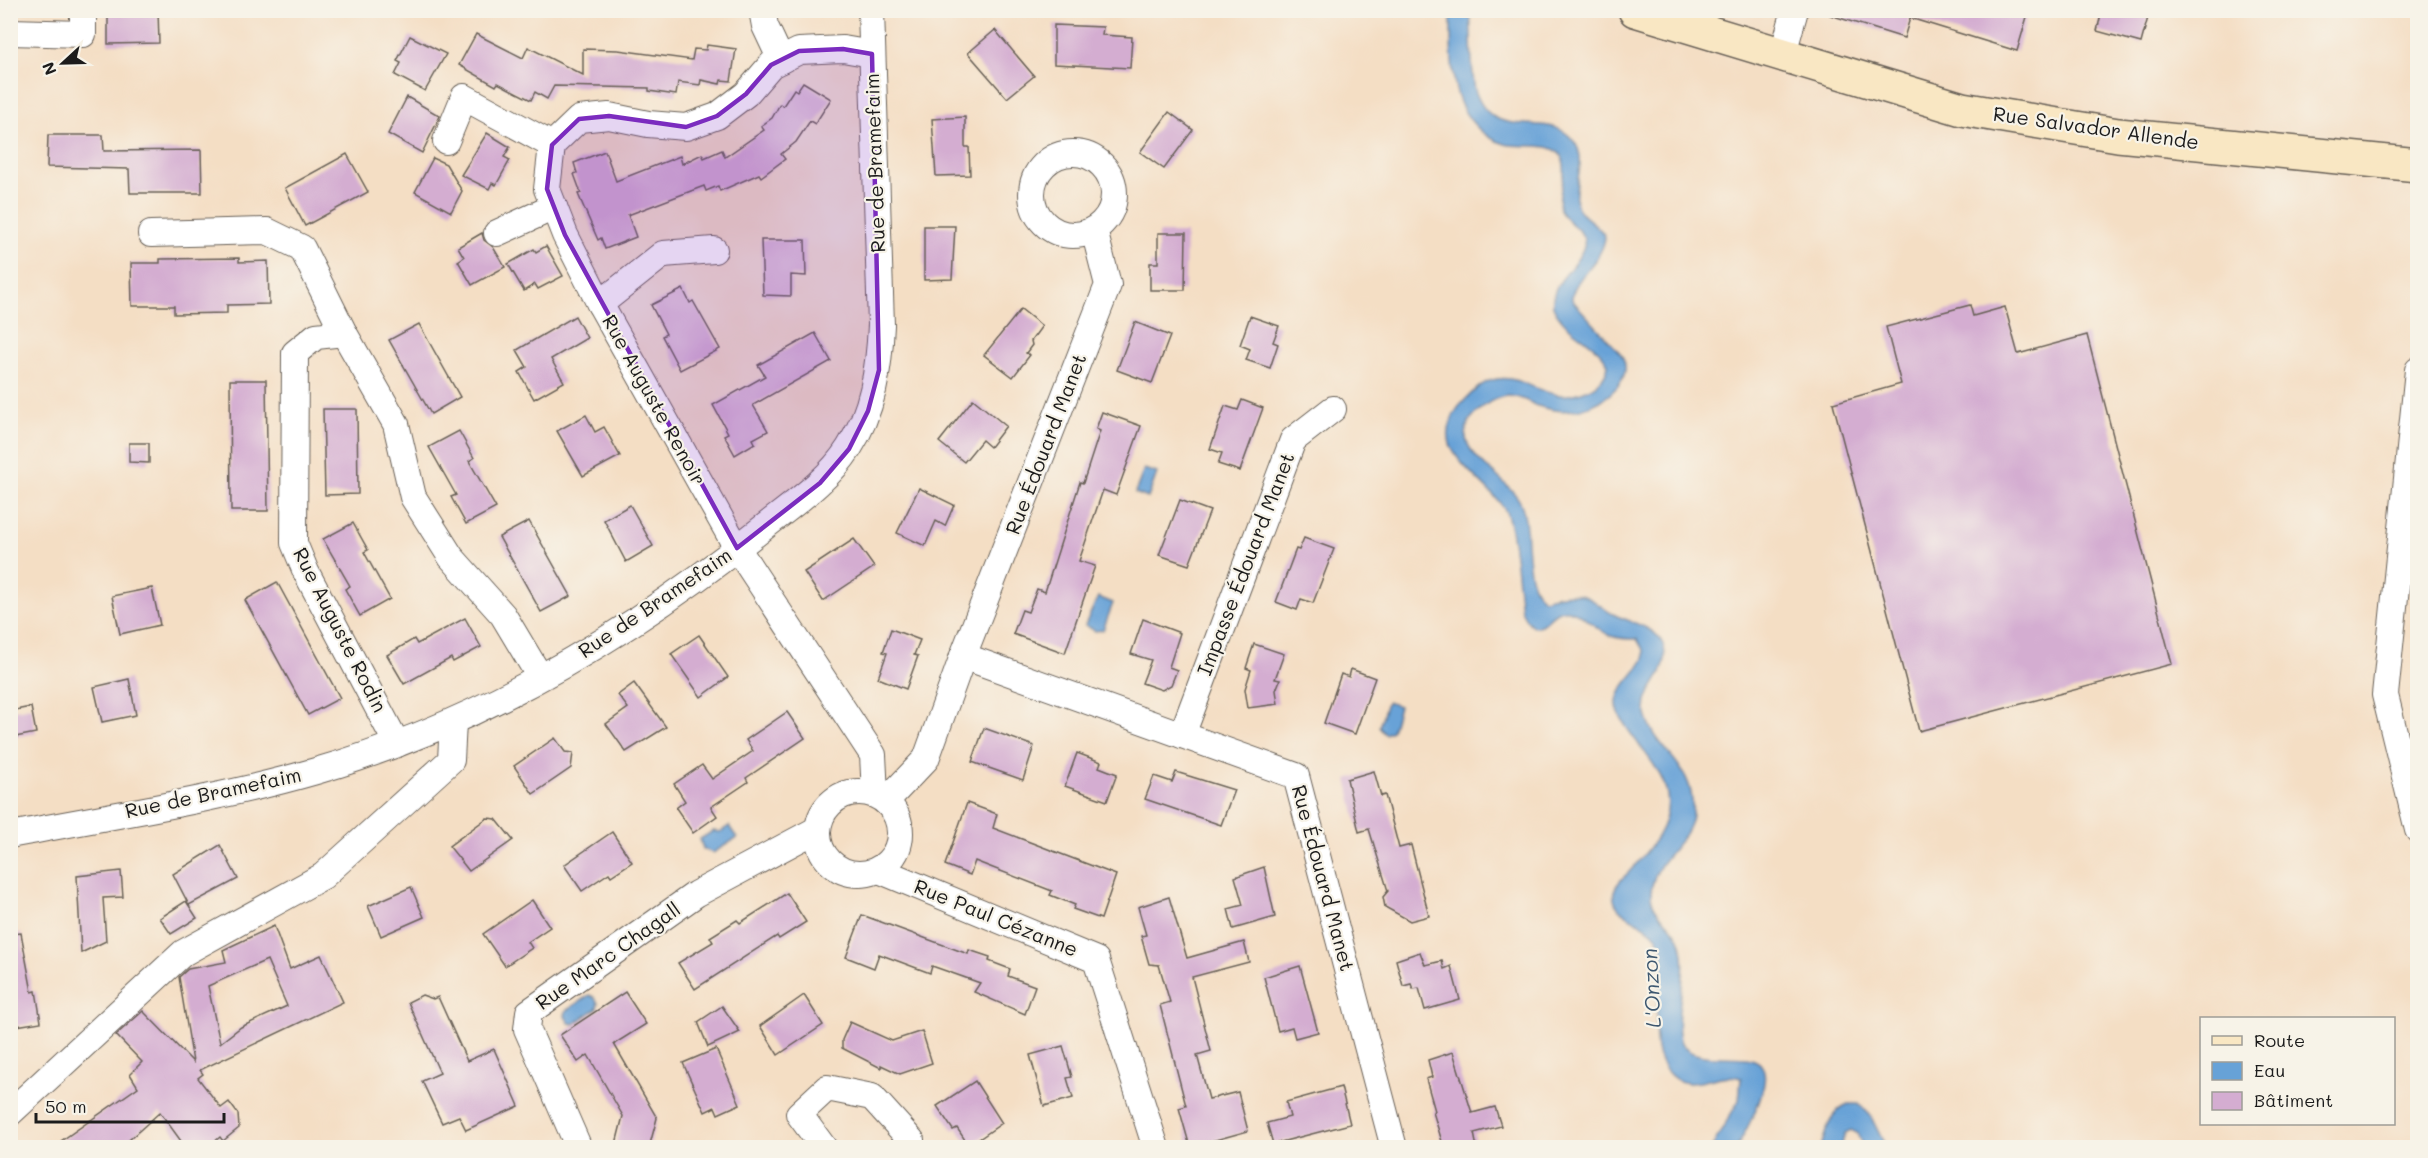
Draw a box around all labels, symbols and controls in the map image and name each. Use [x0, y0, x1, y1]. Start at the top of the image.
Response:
north arrow [33, 33, 93, 93]
text: N [37, 59, 61, 78]
street label: Rue de Bramefaim [858, 73, 890, 253]
street label: Rue Salvador Allende [1991, 100, 2201, 154]
street label: Rue Auguste Renoir [597, 309, 713, 490]
street label: Rue Édouard Manet [999, 349, 1092, 538]
street label: Impasse Édouard Manet [1190, 448, 1300, 679]
street label: Rue de Bramefaim [573, 541, 736, 663]
street label: Rue Auguste Rodin [288, 543, 394, 716]
street label: Rue de Bramefaim [122, 761, 303, 823]
street label: Rue Édouard Manet [1287, 782, 1361, 974]
street label: Rue Paul Cézanne [911, 872, 1082, 962]
street label: Rue Marc Chagall [530, 895, 685, 1015]
water label: L'Onzon [1635, 948, 1666, 1029]
legend [2200, 1017, 2395, 1125]
text: Route [2254, 1028, 2305, 1052]
text: Eau [2254, 1058, 2285, 1082]
scale bar [36, 1086, 224, 1124]
text: Bâtiment [2254, 1088, 2333, 1112]
text: 50 m [45, 1094, 87, 1118]

